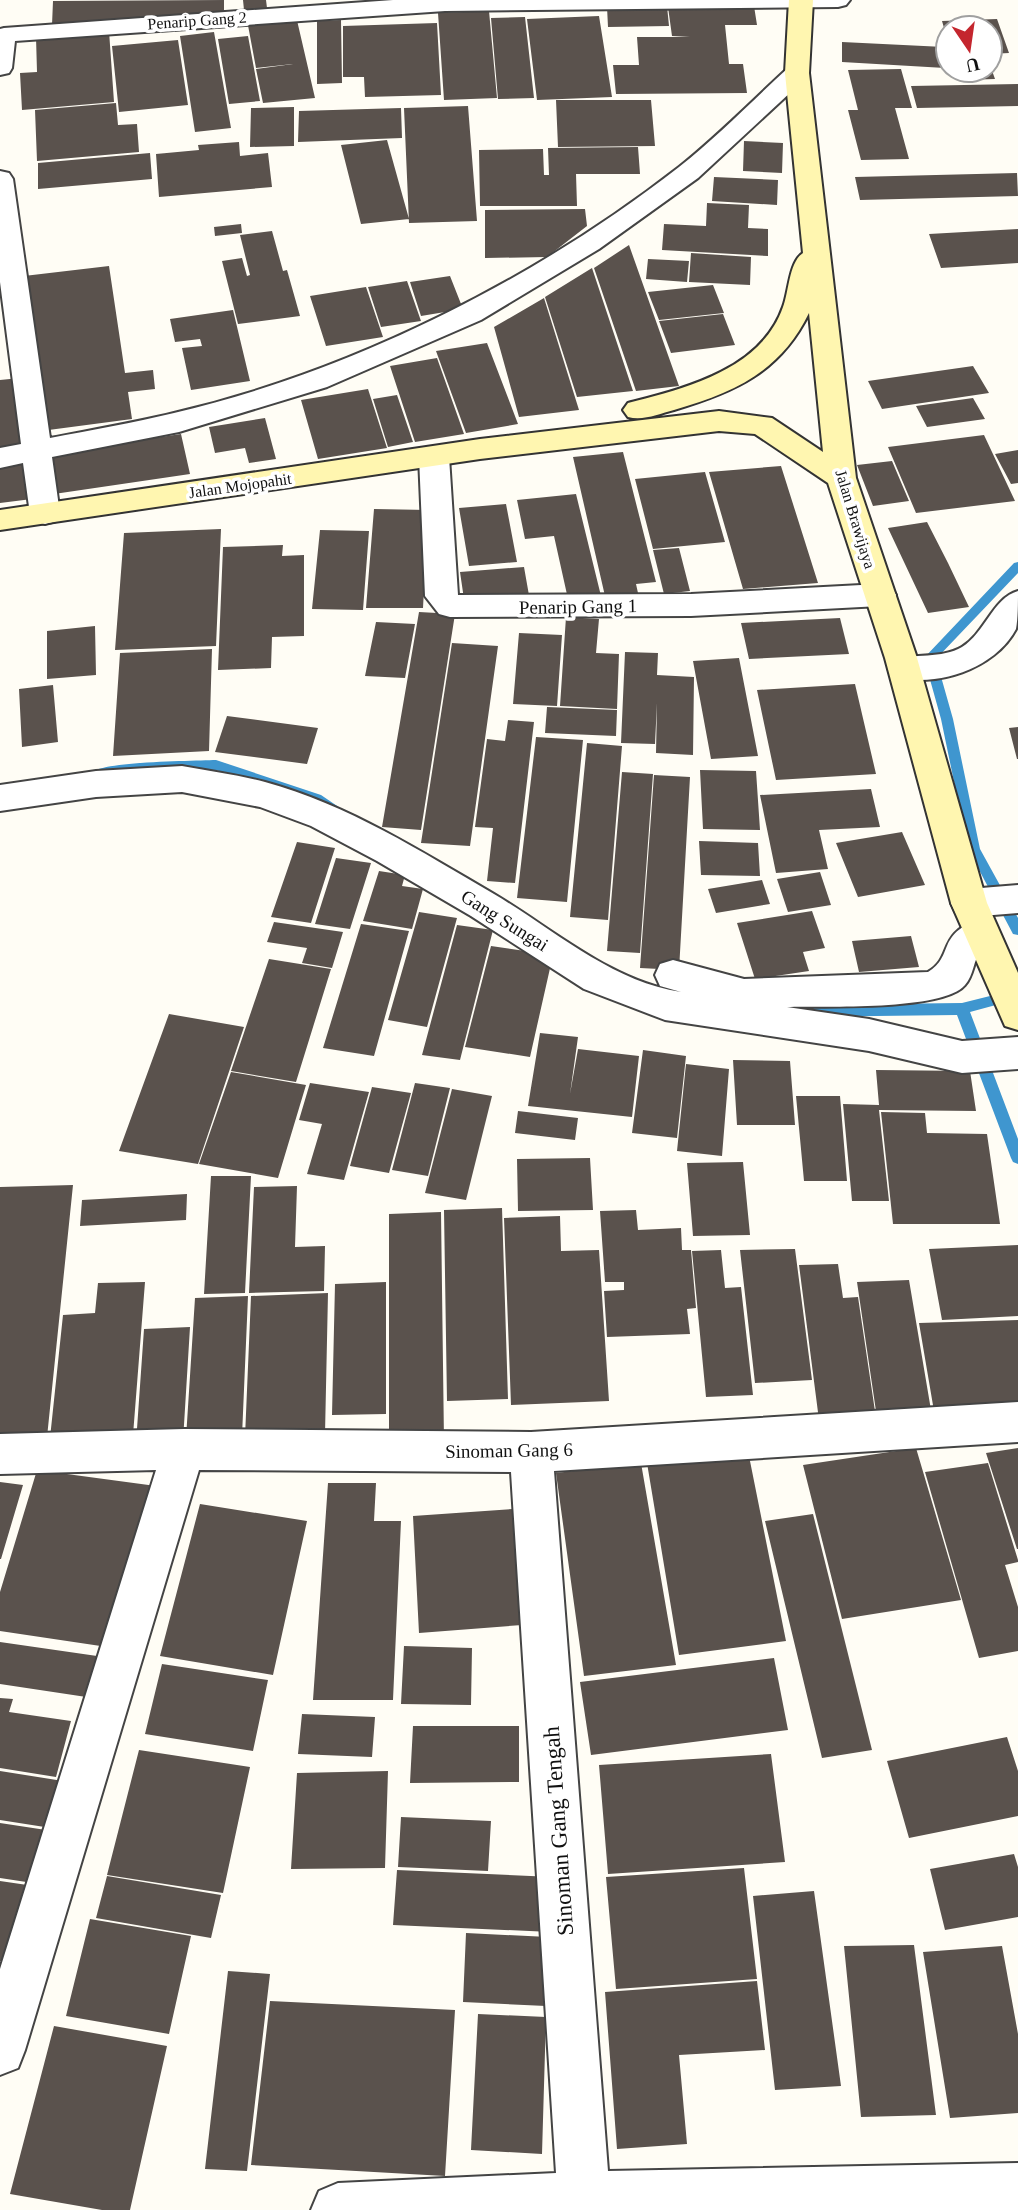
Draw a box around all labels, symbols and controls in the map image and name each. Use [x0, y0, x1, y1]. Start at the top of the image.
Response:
street label: Penarip Gang 2 [147, 9, 247, 33]
north arrow [934, 14, 1004, 84]
text: U [963, 53, 982, 77]
street label: Jalan Brawijaya [831, 468, 879, 571]
street label: Jalan Mojopahit [188, 470, 293, 502]
street label: Penarip Gang 1 [519, 595, 637, 618]
street label: Gang Sungai [457, 885, 552, 955]
street label: Sinoman Gang 6 [445, 1439, 573, 1462]
street label: Sinoman Gang Tengah [539, 1725, 578, 1937]

